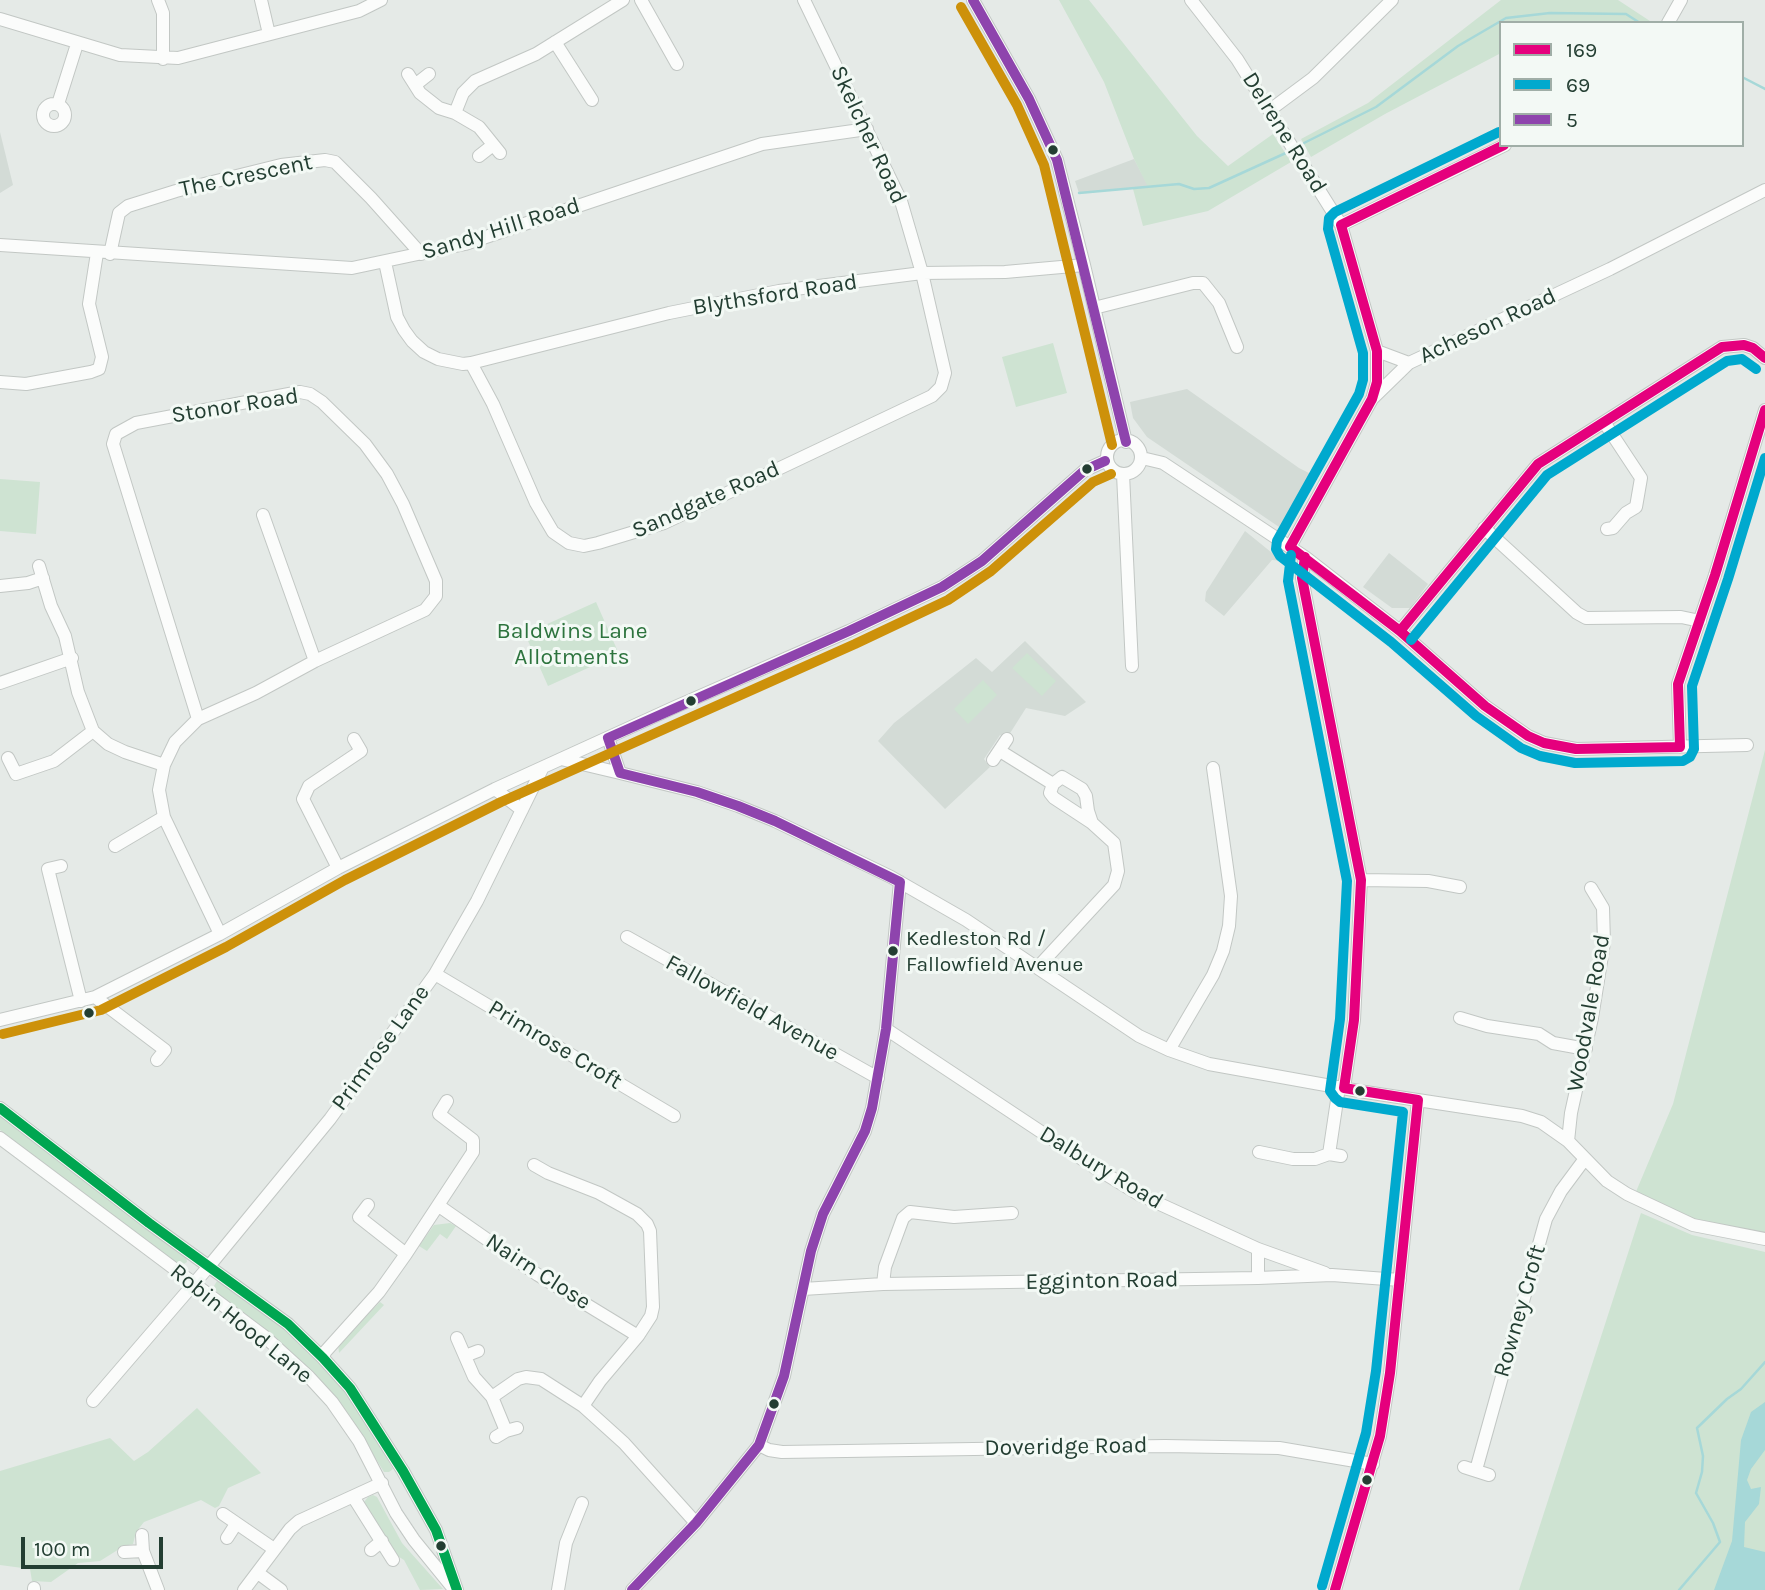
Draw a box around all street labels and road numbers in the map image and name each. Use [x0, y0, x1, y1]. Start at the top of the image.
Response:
street label: Skelcher Road [824, 61, 912, 209]
street label: Delrene Road [1236, 67, 1332, 199]
street label: The Crescent [177, 148, 315, 204]
street label: Sandy Hill Road [419, 192, 583, 266]
street label: Blythsford Road [691, 268, 859, 322]
street label: Acheson Road [1415, 282, 1561, 370]
street label: Stonor Road [169, 382, 301, 430]
street label: Sandgate Road [628, 455, 784, 545]
street label: Woodvale Road [1562, 932, 1616, 1094]
street label: Fallowfield Avenue [660, 949, 844, 1067]
street label: Primrose Lane [326, 980, 436, 1116]
street label: Primrose Croft [483, 994, 627, 1096]
street label: Dalbury Road [1034, 1120, 1168, 1216]
street label: Nairn Close [480, 1228, 596, 1316]
street label: Rowney Croft [1488, 1241, 1552, 1381]
street label: Robin Hood Lane [164, 1258, 318, 1390]
street label: Egginton Road [1025, 1266, 1179, 1296]
street label: Doveridge Road [984, 1432, 1148, 1462]

